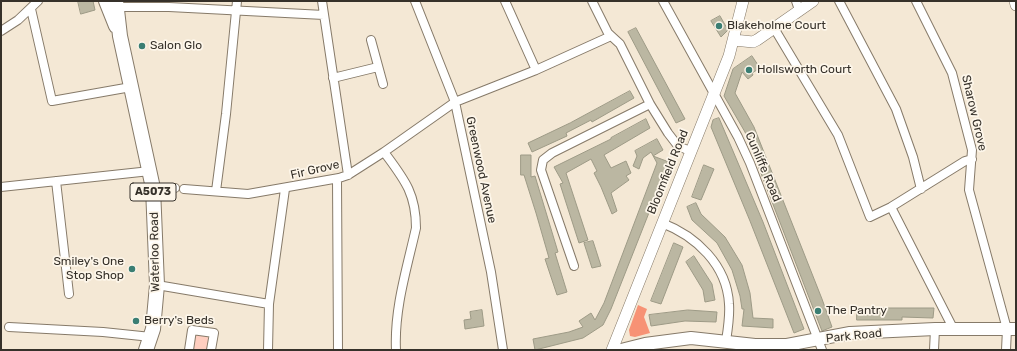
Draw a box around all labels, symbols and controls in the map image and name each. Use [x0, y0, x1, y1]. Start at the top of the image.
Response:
place label: Blakeholme Court [727, 19, 826, 33]
marker: Blakeholme Court [714, 21, 724, 31]
place label: Salon Glo [150, 39, 202, 53]
marker: Salon Glo [137, 41, 147, 51]
place label: Hollsworth Court [757, 63, 851, 77]
marker: Hollsworth Court [744, 65, 754, 75]
street label: Sharow Grove [958, 74, 990, 152]
street label: Greenwood Avenue [463, 115, 499, 225]
street label: Bloomfield Road [644, 128, 692, 216]
street label: Cunliffe Road [742, 130, 784, 204]
street label: Fir Grove [289, 157, 341, 183]
road number: A5073 [130, 183, 176, 201]
street label: Waterloo Road [147, 212, 163, 292]
place label: Smiley's One Stop Shop [53, 255, 124, 283]
marker: Smiley's One Stop Shop [127, 264, 137, 274]
place label: The Pantry [826, 304, 887, 318]
marker: The Pantry [813, 306, 823, 316]
place label: Berry's Beds [144, 314, 214, 328]
marker: Berry's Beds [131, 316, 141, 326]
street label: Park Road [825, 326, 883, 346]

